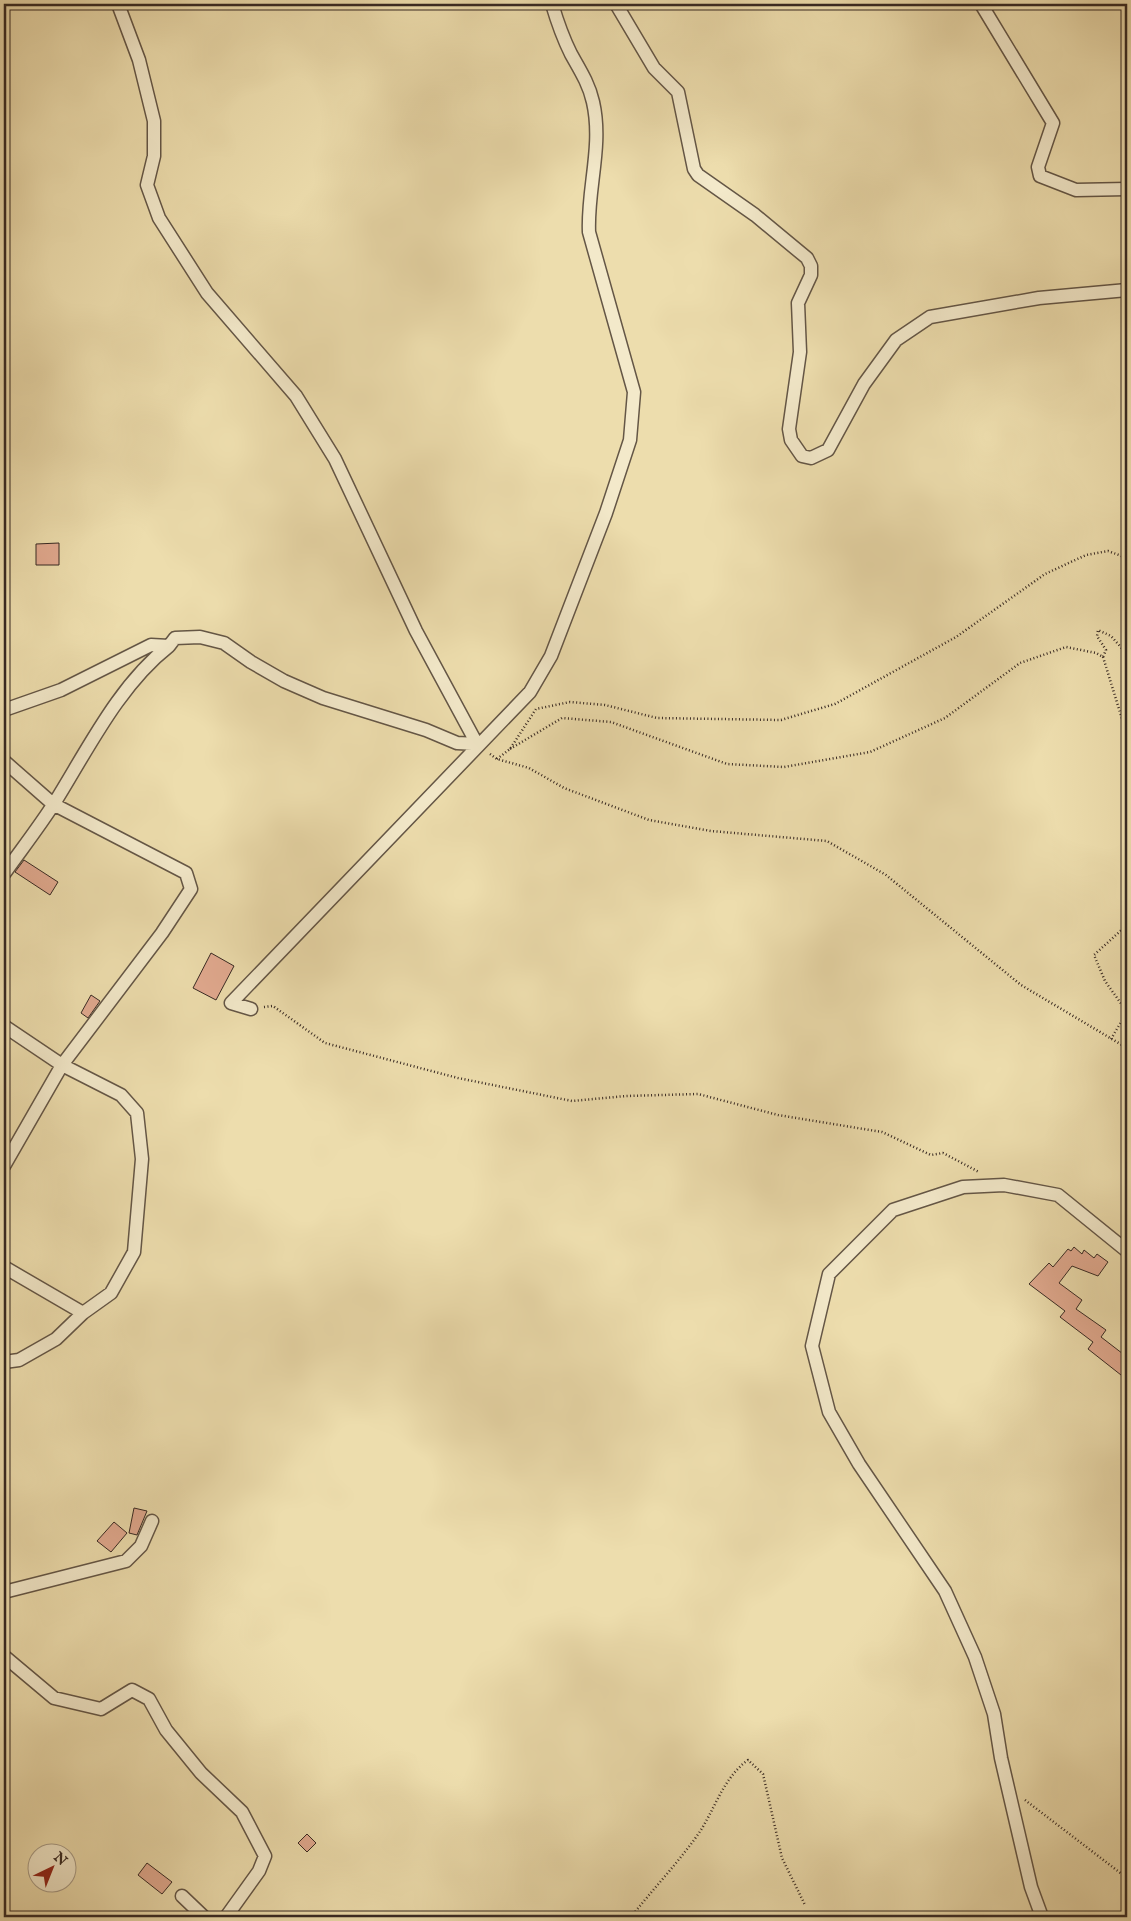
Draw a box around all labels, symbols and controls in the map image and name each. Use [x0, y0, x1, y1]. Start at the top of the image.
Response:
north arrow [28, 1844, 78, 1894]
text: N [49, 1848, 71, 1870]

